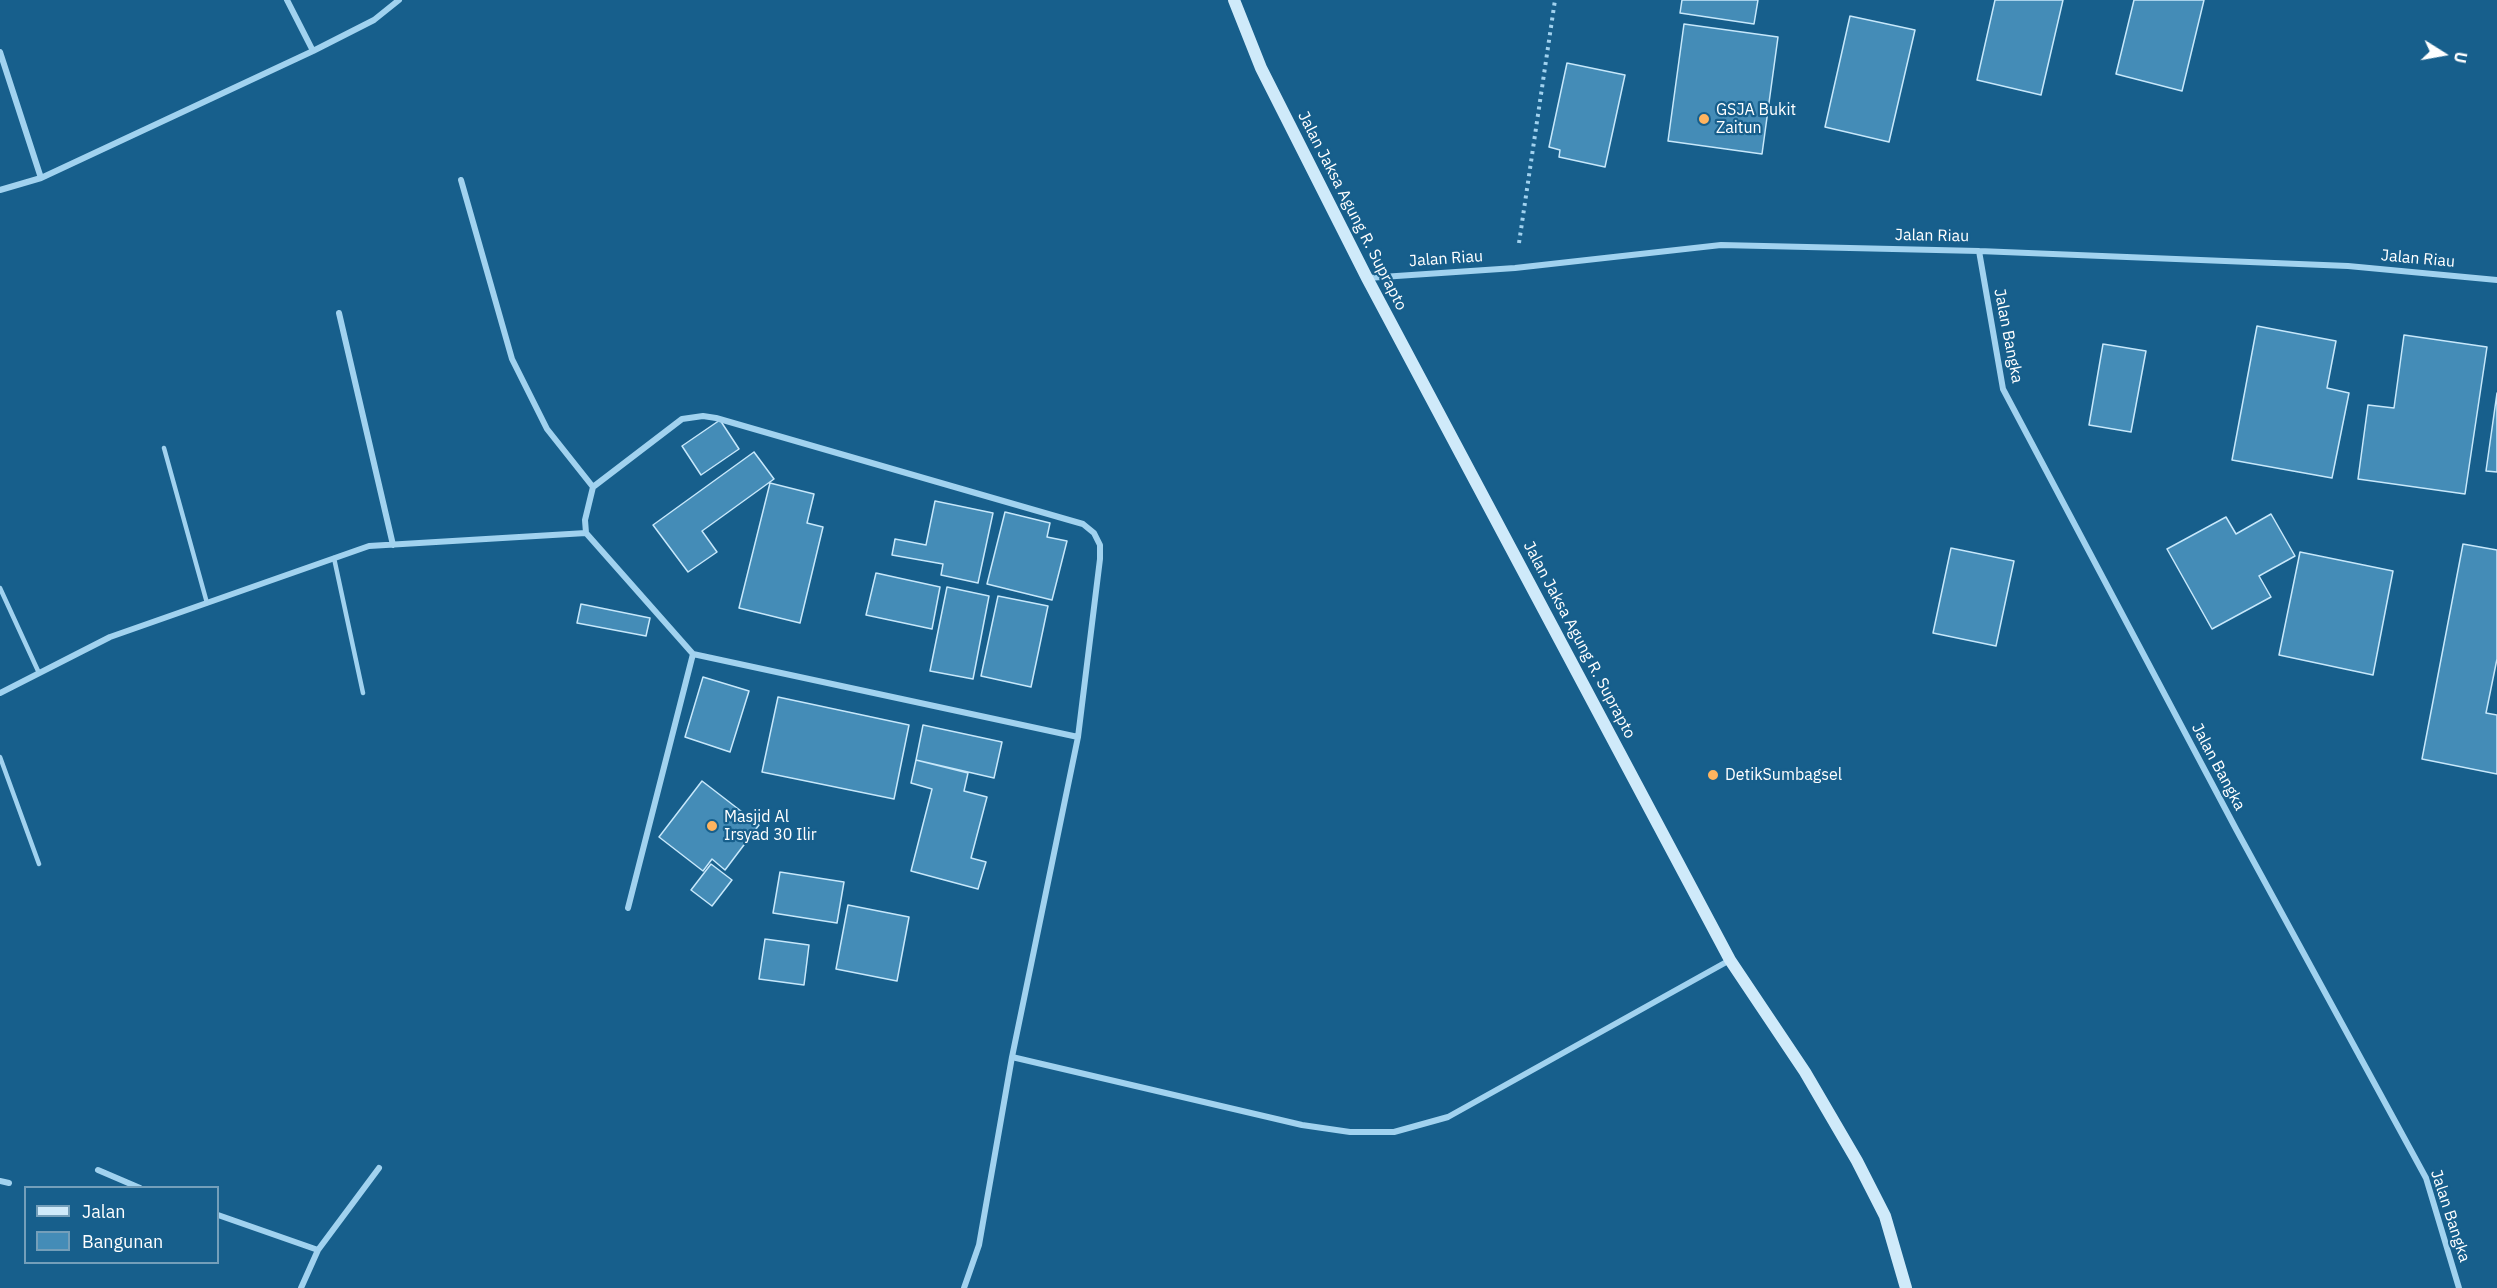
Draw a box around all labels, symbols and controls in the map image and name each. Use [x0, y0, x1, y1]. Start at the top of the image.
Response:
north arrow [2413, 24, 2473, 84]
text: U [2450, 50, 2472, 65]
place label: GSJA Bukit Zaitun [1716, 100, 1796, 138]
street label: Jalan Jaksa Agung R. Suprapto [1293, 108, 1411, 314]
marker: GSJA Bukit Zaitun [1697, 112, 1711, 126]
street label: Jalan Riau [1895, 226, 1969, 246]
street label: Jalan Riau [2380, 246, 2456, 272]
street label: Jalan Riau [1408, 247, 1484, 271]
street label: Jalan Bangka [1989, 287, 2027, 385]
street label: Jalan Jaksa Agung R. Suprapto [1519, 538, 1639, 742]
street label: Jalan Bangka [2187, 720, 2249, 814]
place label: DetikSumbagsel [1725, 765, 1842, 785]
marker: DetikSumbagsel [1706, 768, 1720, 782]
place label: Masjid Al Irsyad 30 Ilir [724, 807, 817, 845]
marker: Masjid Al Irsyad 30 Ilir [705, 819, 719, 833]
street label: Jalan Bangka [2426, 1167, 2474, 1265]
legend [24, 1186, 219, 1264]
text: Jalan [82, 1200, 126, 1223]
text: Bangunan [82, 1230, 163, 1253]

